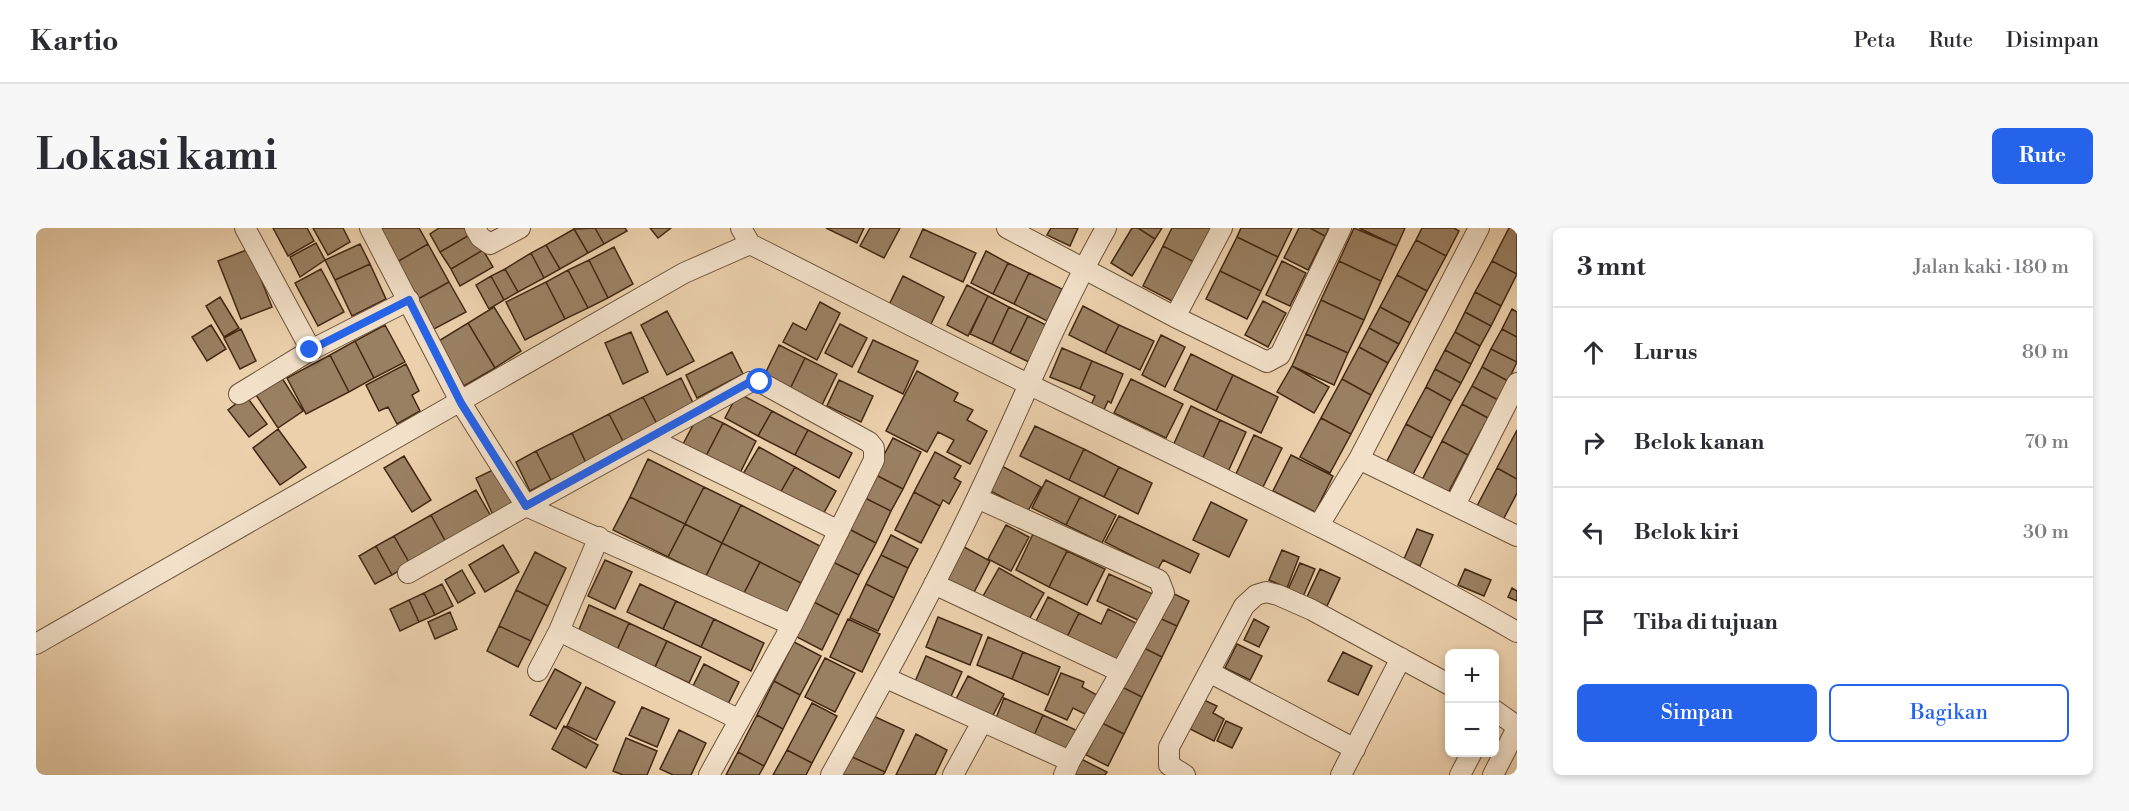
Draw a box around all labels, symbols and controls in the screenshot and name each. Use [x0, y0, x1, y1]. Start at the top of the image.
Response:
text: Kartio [30, 24, 119, 59]
text: Peta [1854, 28, 1896, 54]
text: Rute [1929, 28, 1973, 54]
text: Disimpan [2006, 28, 2099, 54]
button: Rute [1992, 128, 2093, 184]
text: Lokasi kami [36, 130, 277, 183]
text: 3 mnt [1577, 251, 1646, 283]
text: Jalan kaki · 180 m [1913, 255, 2069, 280]
route end [296, 336, 322, 362]
icon: ahead [1577, 336, 1610, 369]
text: Lurus [1634, 339, 1697, 366]
text: 80 m [2022, 340, 2069, 365]
route start [746, 368, 772, 394]
icon: right [1577, 426, 1610, 459]
text: Belok kanan [1634, 429, 1764, 456]
text: 70 m [2025, 430, 2069, 455]
icon: left [1577, 516, 1610, 549]
text: Belok kiri [1634, 519, 1739, 546]
text: 30 m [2023, 520, 2069, 545]
icon: arrive [1577, 606, 1610, 639]
text: Tiba di tujuan [1634, 609, 1778, 636]
map controls [1445, 649, 1499, 757]
button: + [1445, 649, 1499, 703]
button: Simpan [1577, 684, 1817, 742]
button: Bagikan [1829, 684, 2069, 742]
button: − [1445, 703, 1499, 757]

